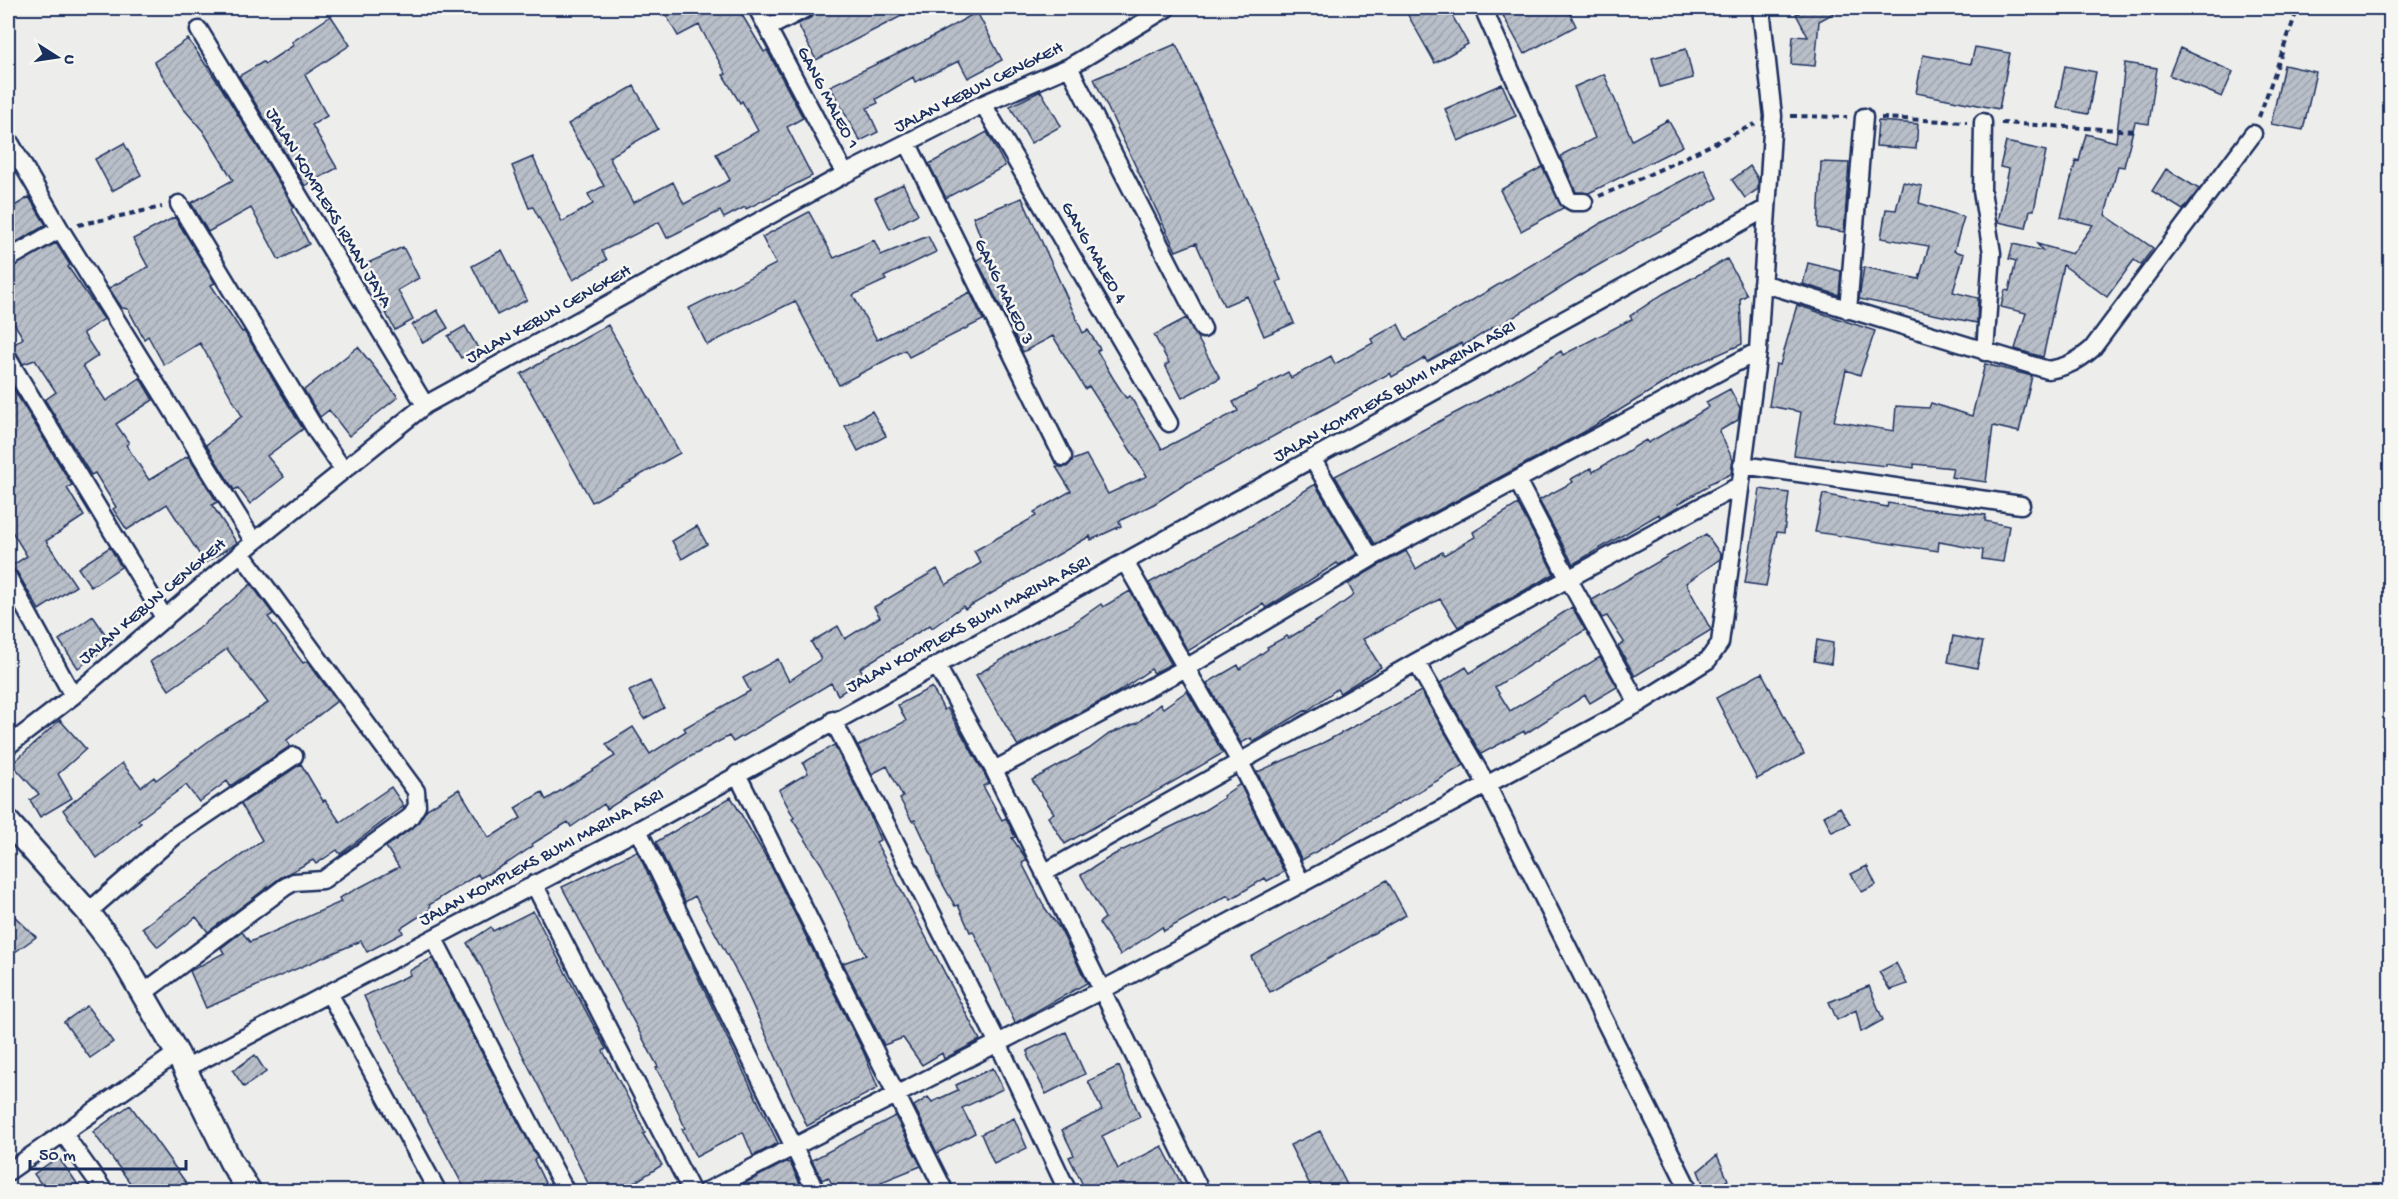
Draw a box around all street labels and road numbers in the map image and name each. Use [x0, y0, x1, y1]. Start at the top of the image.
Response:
street label: JALAN KEBUN CENGKEH [891, 38, 1068, 138]
street label: GANG MALEO 1 [791, 43, 863, 153]
street label: JALAN KOMPLEKS IRMAN JAYA [260, 104, 397, 313]
street label: GANG MALEO 4 [1055, 198, 1131, 308]
street label: GANG MALEO 3 [968, 236, 1038, 348]
street label: JALAN KEBUN CENGKEH [463, 260, 636, 369]
street label: JALAN KOMPLEKS BUMI MARINA ASRI [1270, 316, 1520, 468]
street label: JALAN KEBUN CENGKEH [75, 534, 231, 670]
street label: JALAN KOMPLEKS BUMI MARINA ASRI [843, 551, 1095, 699]
street label: JALAN KOMPLEKS BUMI MARINA ASRI [416, 784, 668, 932]

